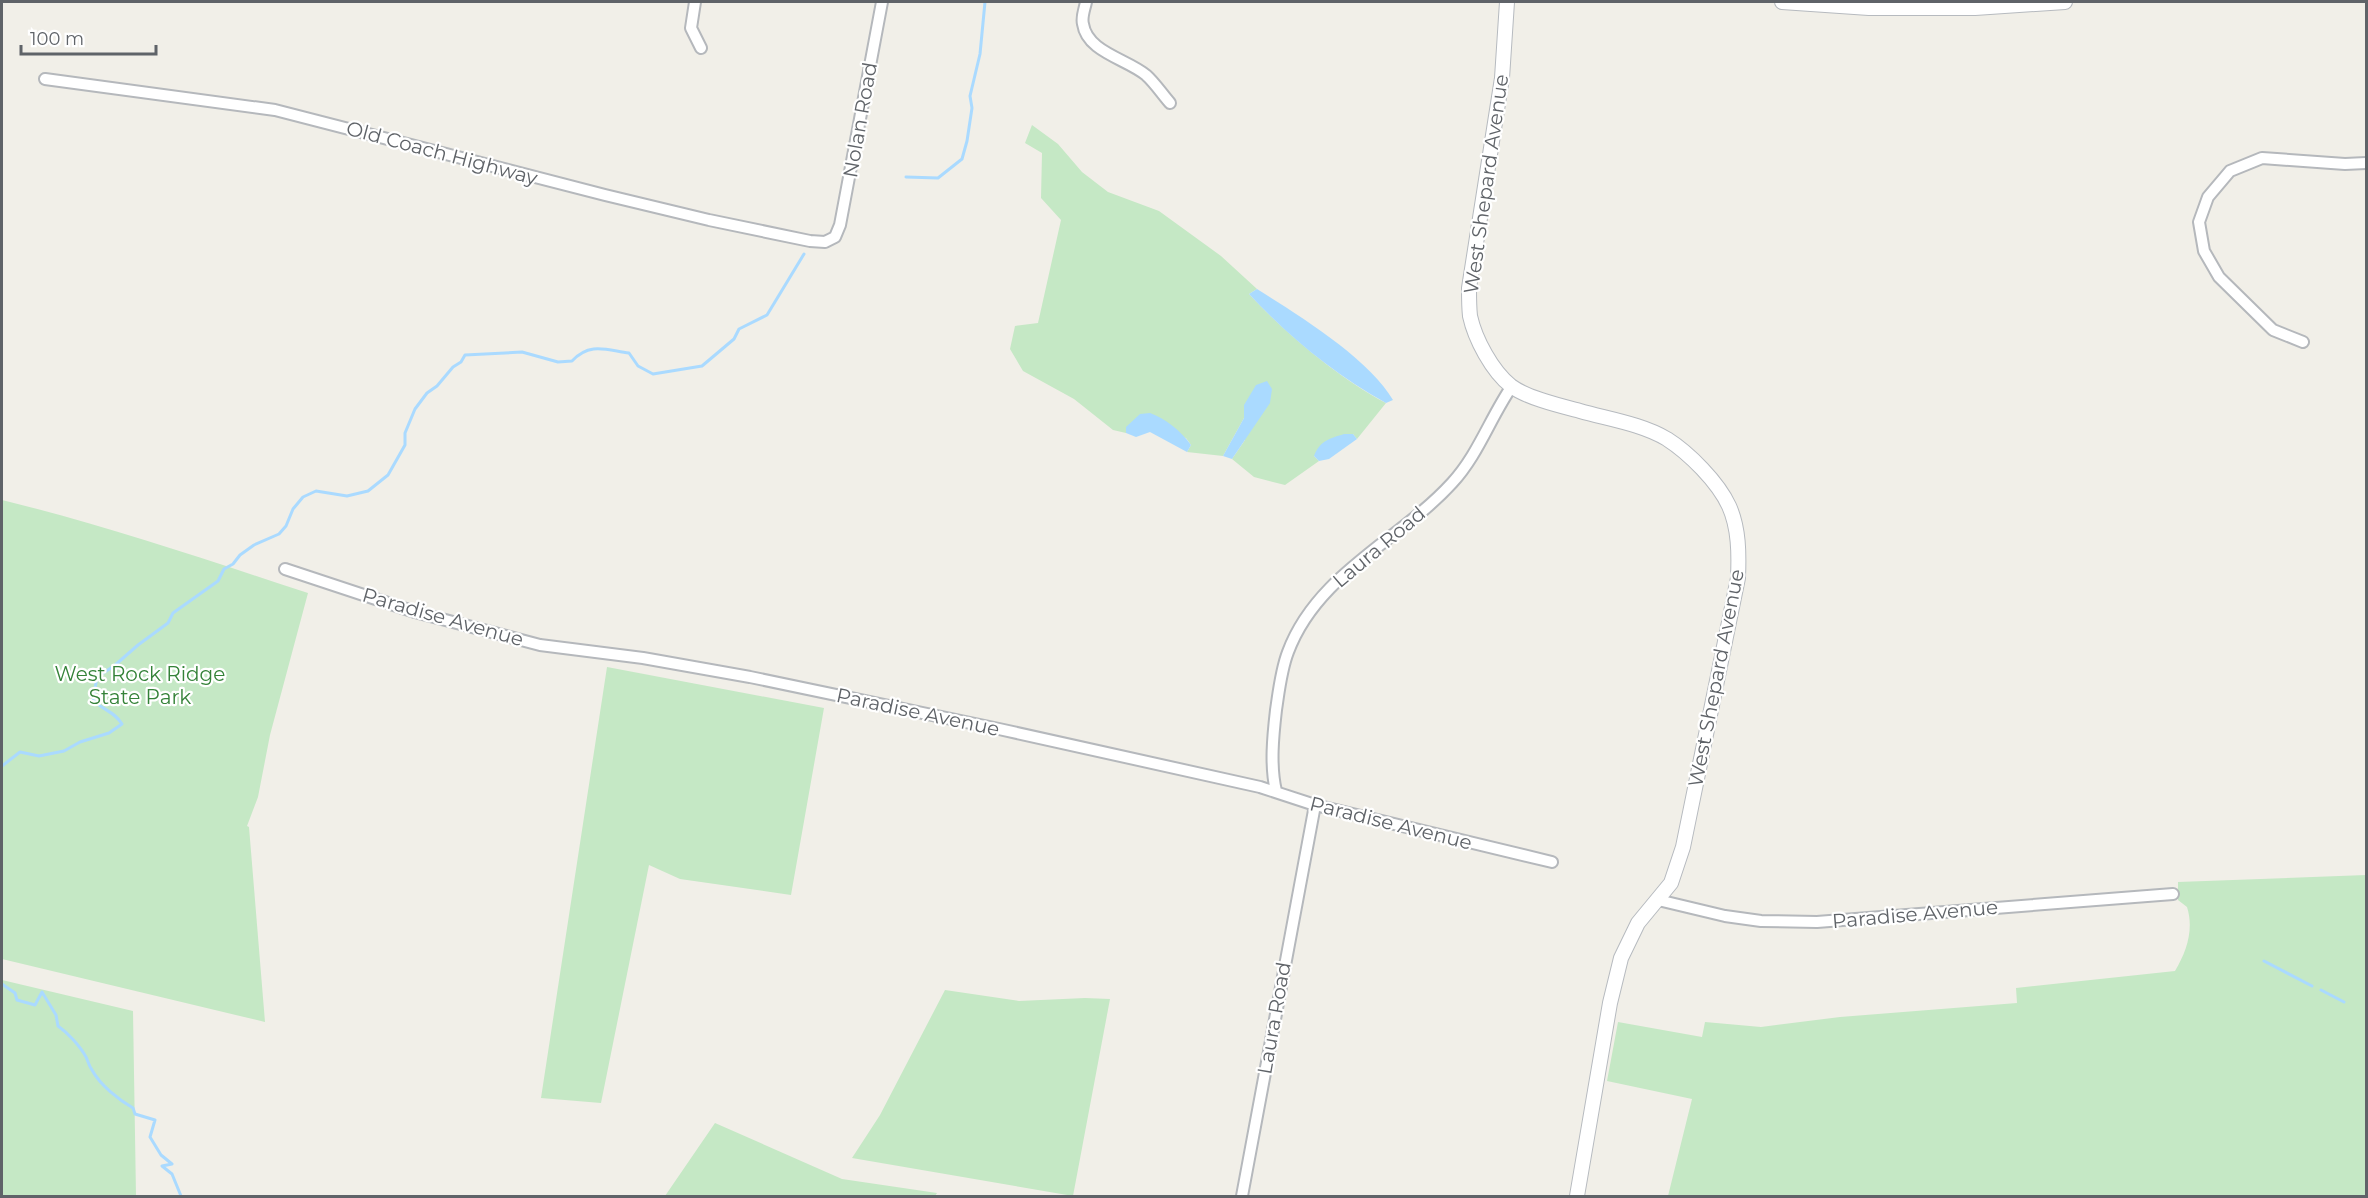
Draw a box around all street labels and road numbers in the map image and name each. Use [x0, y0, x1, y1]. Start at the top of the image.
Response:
street label: Nolan Road [838, 60, 882, 180]
street label: West Shepard Avenue [1459, 73, 1513, 295]
street label: Old Coach Highway [344, 116, 540, 190]
street label: Laura Road [1328, 501, 1430, 593]
street label: West Shepard Avenue [1683, 567, 1749, 789]
street label: Paradise Avenue [360, 583, 526, 651]
street label: Paradise Avenue [834, 683, 1002, 741]
street label: Paradise Avenue [1307, 791, 1475, 855]
street label: Paradise Avenue [1831, 895, 1999, 933]
street label: Laura Road [1252, 960, 1296, 1076]

